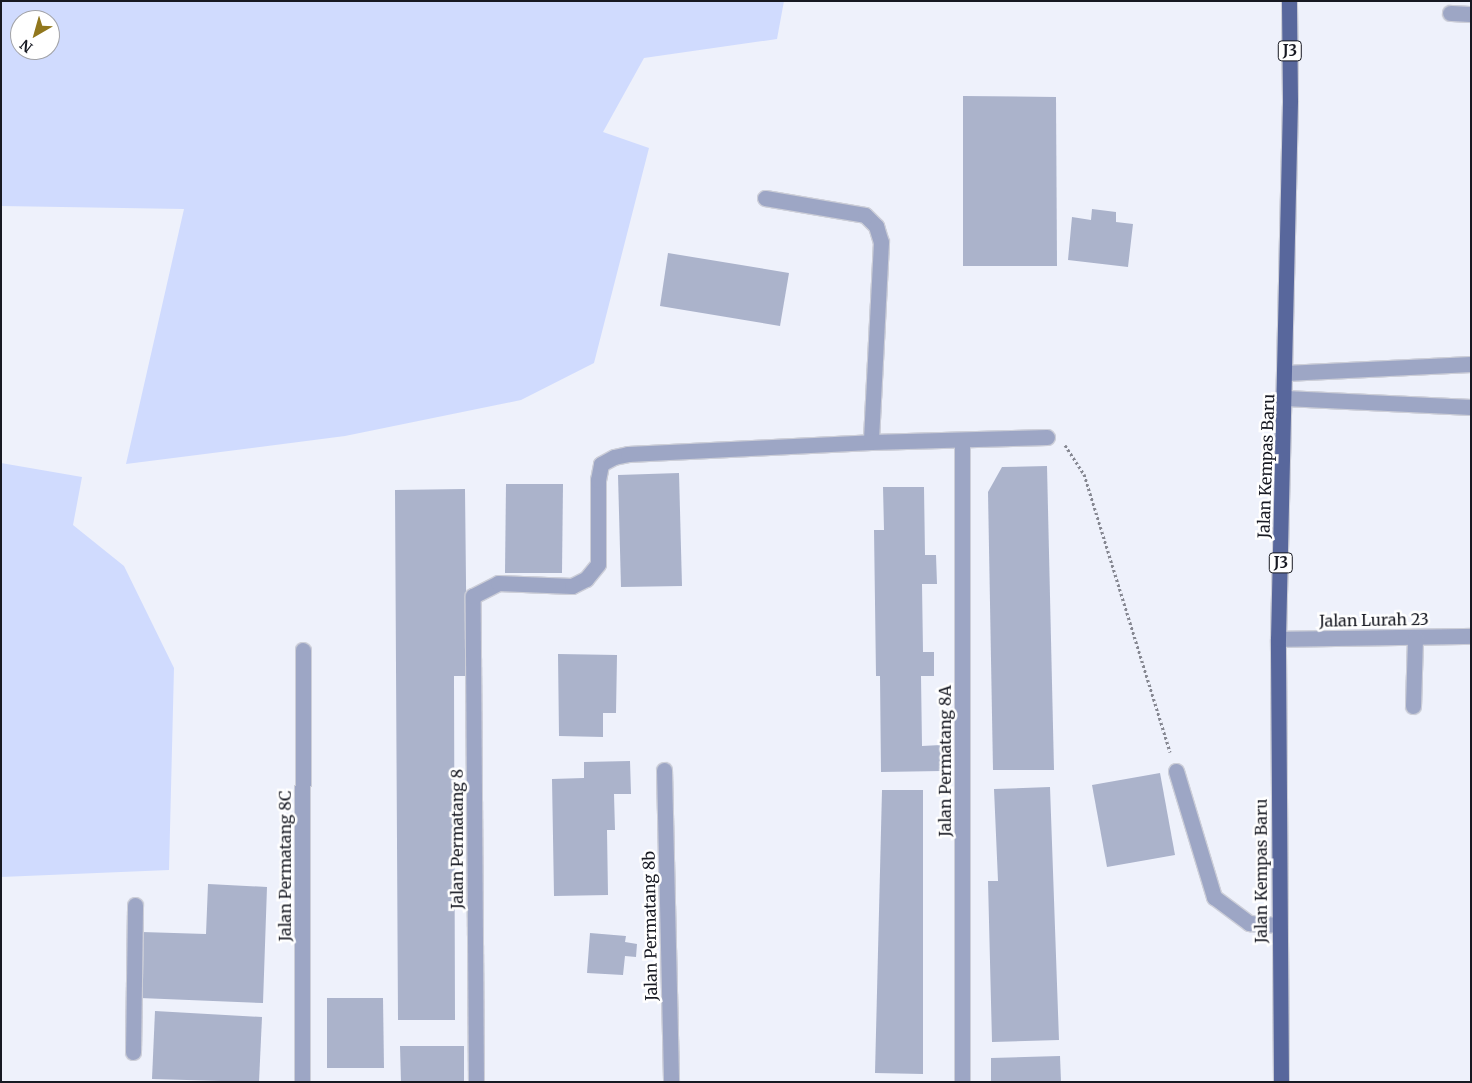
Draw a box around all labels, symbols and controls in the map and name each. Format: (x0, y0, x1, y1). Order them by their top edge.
north arrow (10, 10, 60, 60)
text: N (16, 36, 36, 57)
road number: J3 (1278, 38, 1302, 64)
street label: Jalan Kempas Baru (1254, 393, 1278, 539)
road number: J3 (1268, 550, 1294, 576)
street label: Jalan Lurah 23 (1319, 609, 1429, 631)
street label: Jalan Permatang 8A (935, 685, 955, 837)
street label: Jalan Permatang 8 (447, 769, 467, 909)
street label: Jalan Permatang 8C (275, 791, 295, 941)
street label: Jalan Kempas Baru (1251, 799, 1271, 943)
street label: Jalan Permatang 8b (639, 851, 661, 1001)

